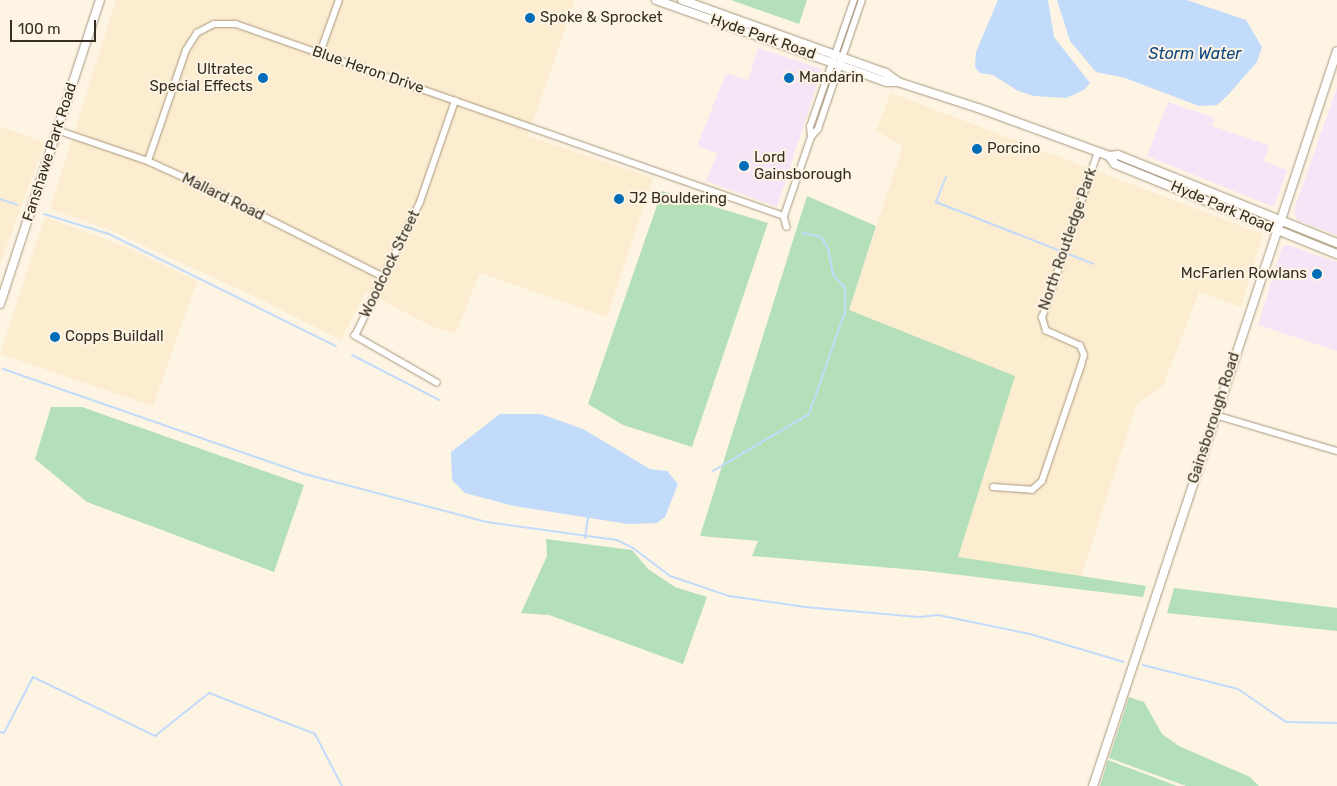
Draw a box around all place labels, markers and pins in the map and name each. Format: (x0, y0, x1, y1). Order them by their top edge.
place label: Spoke & Sprocket (540, 9, 663, 27)
marker: Spoke & Sprocket (524, 12, 536, 24)
place label: Ultratec Special Effects (149, 60, 253, 95)
place label: Mandarin (799, 69, 864, 87)
marker: Ultratec Special Effects (257, 72, 269, 84)
marker: Mandarin (783, 72, 795, 84)
place label: Porcino (987, 140, 1040, 158)
marker: Porcino (971, 143, 983, 155)
place label: Lord Gainsborough (754, 148, 852, 183)
marker: Lord Gainsborough (738, 160, 750, 172)
place label: J2 Bouldering (629, 190, 727, 208)
marker: J2 Bouldering (613, 193, 625, 205)
place label: McFarlen Rowlans (1181, 265, 1307, 283)
marker: McFarlen Rowlans (1311, 268, 1323, 280)
place label: Copps Buildall (65, 328, 164, 346)
marker: Copps Buildall (49, 331, 61, 343)

